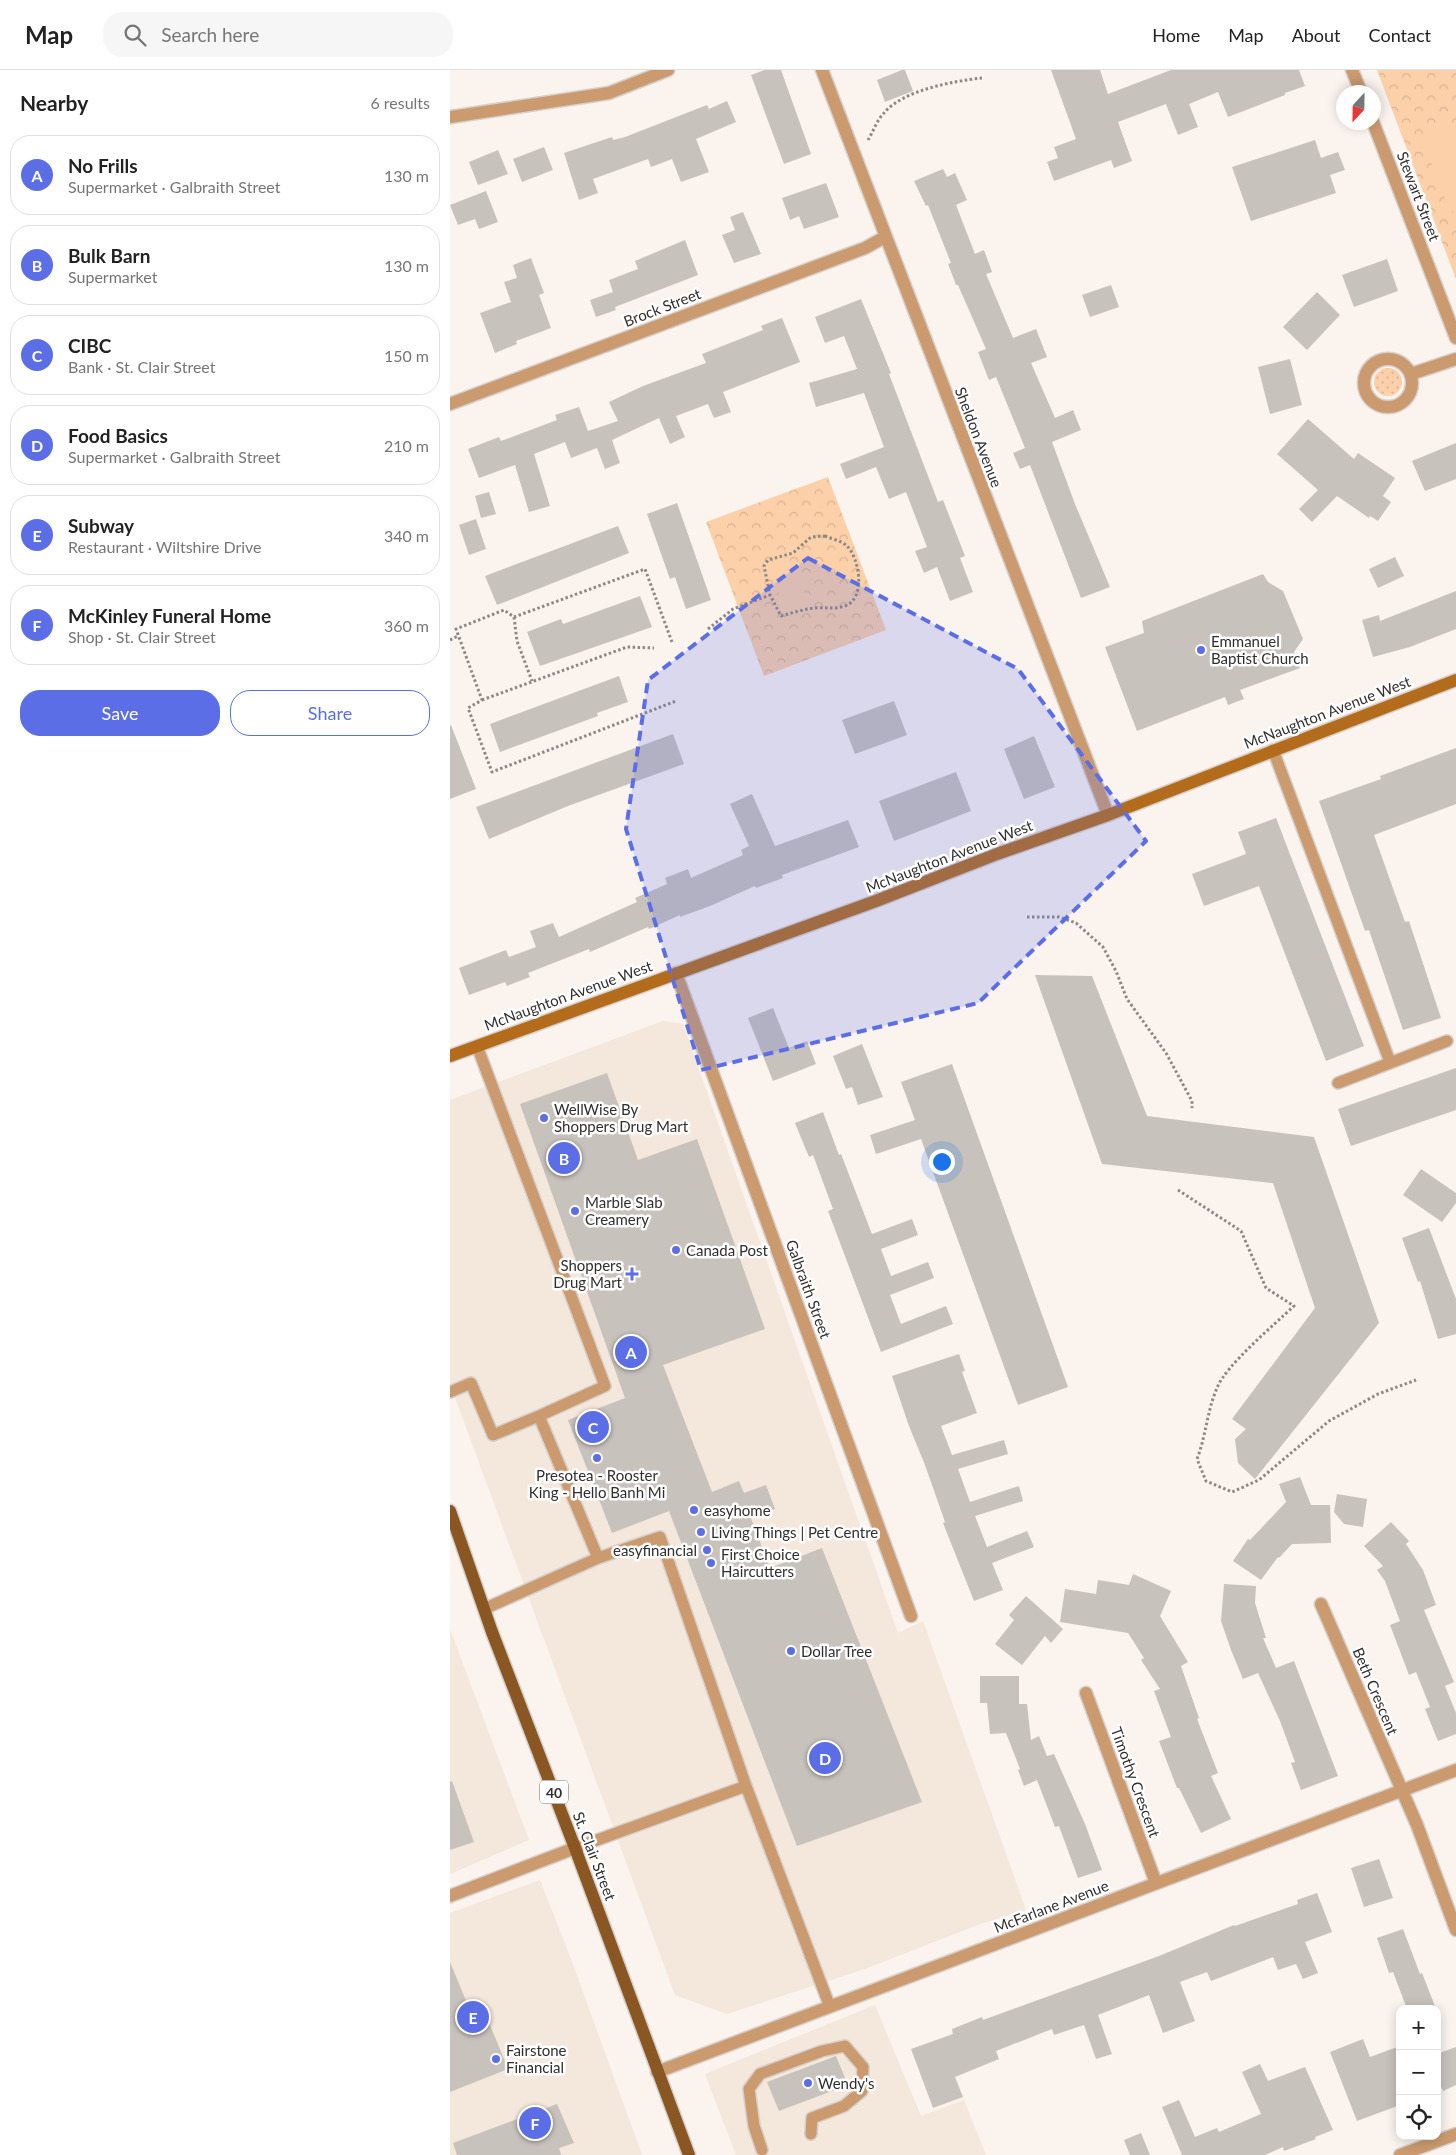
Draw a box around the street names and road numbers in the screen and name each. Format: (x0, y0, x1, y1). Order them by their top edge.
street label: Stewart Street (1394, 149, 1445, 244)
street label: Brock Street (621, 284, 704, 330)
street label: Sheldon Avenue (952, 384, 1006, 490)
street label: McNaughton Avenue West (1241, 672, 1414, 752)
street label: McNaughton Avenue West (863, 816, 1036, 896)
street label: McNaughton Avenue West (482, 956, 655, 1034)
street label: Galbraith Street (783, 1237, 835, 1341)
street label: Beth Crescent (1350, 1645, 1403, 1738)
street label: Timothy Crescent (1108, 1724, 1165, 1840)
road number: 40 (540, 1780, 568, 1804)
street label: St. Clair Street (570, 1809, 620, 1904)
street label: McFarlane Avenue (991, 1876, 1111, 1936)

